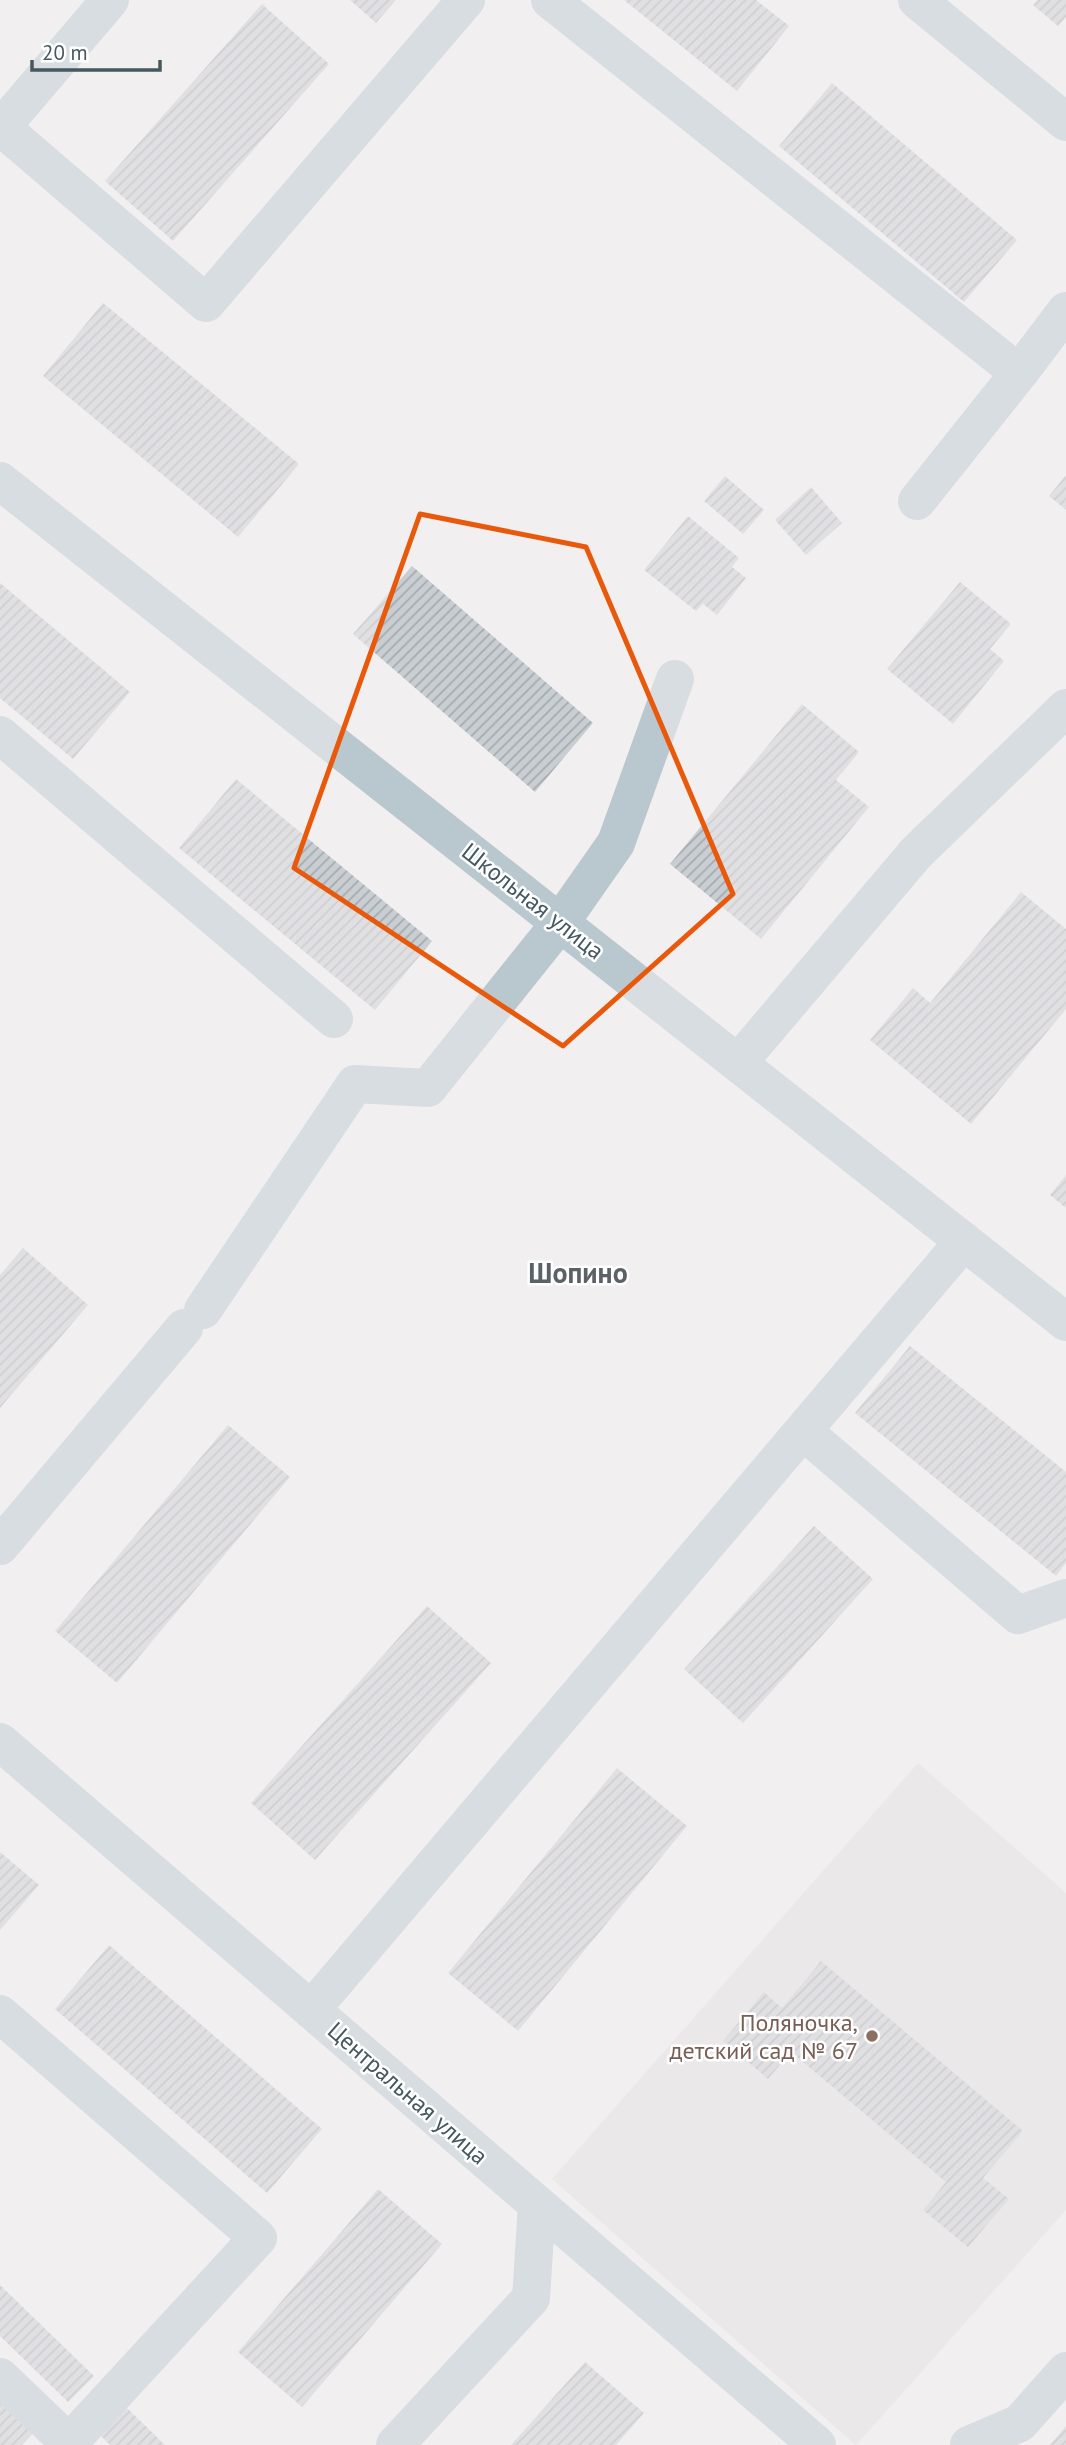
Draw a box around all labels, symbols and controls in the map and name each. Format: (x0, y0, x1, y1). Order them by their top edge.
scale bar (32, 28, 159, 72)
text: 20 m (42, 39, 88, 66)
street label: Школьная улица (456, 836, 610, 966)
district label: Шопино (528, 1254, 628, 1291)
place label: Поляночка, детский сад № 67 (670, 2007, 858, 2066)
street label: Центральная улица (321, 2015, 495, 2171)
marker: Поляночка, детский сад № 67 (864, 2028, 880, 2044)

